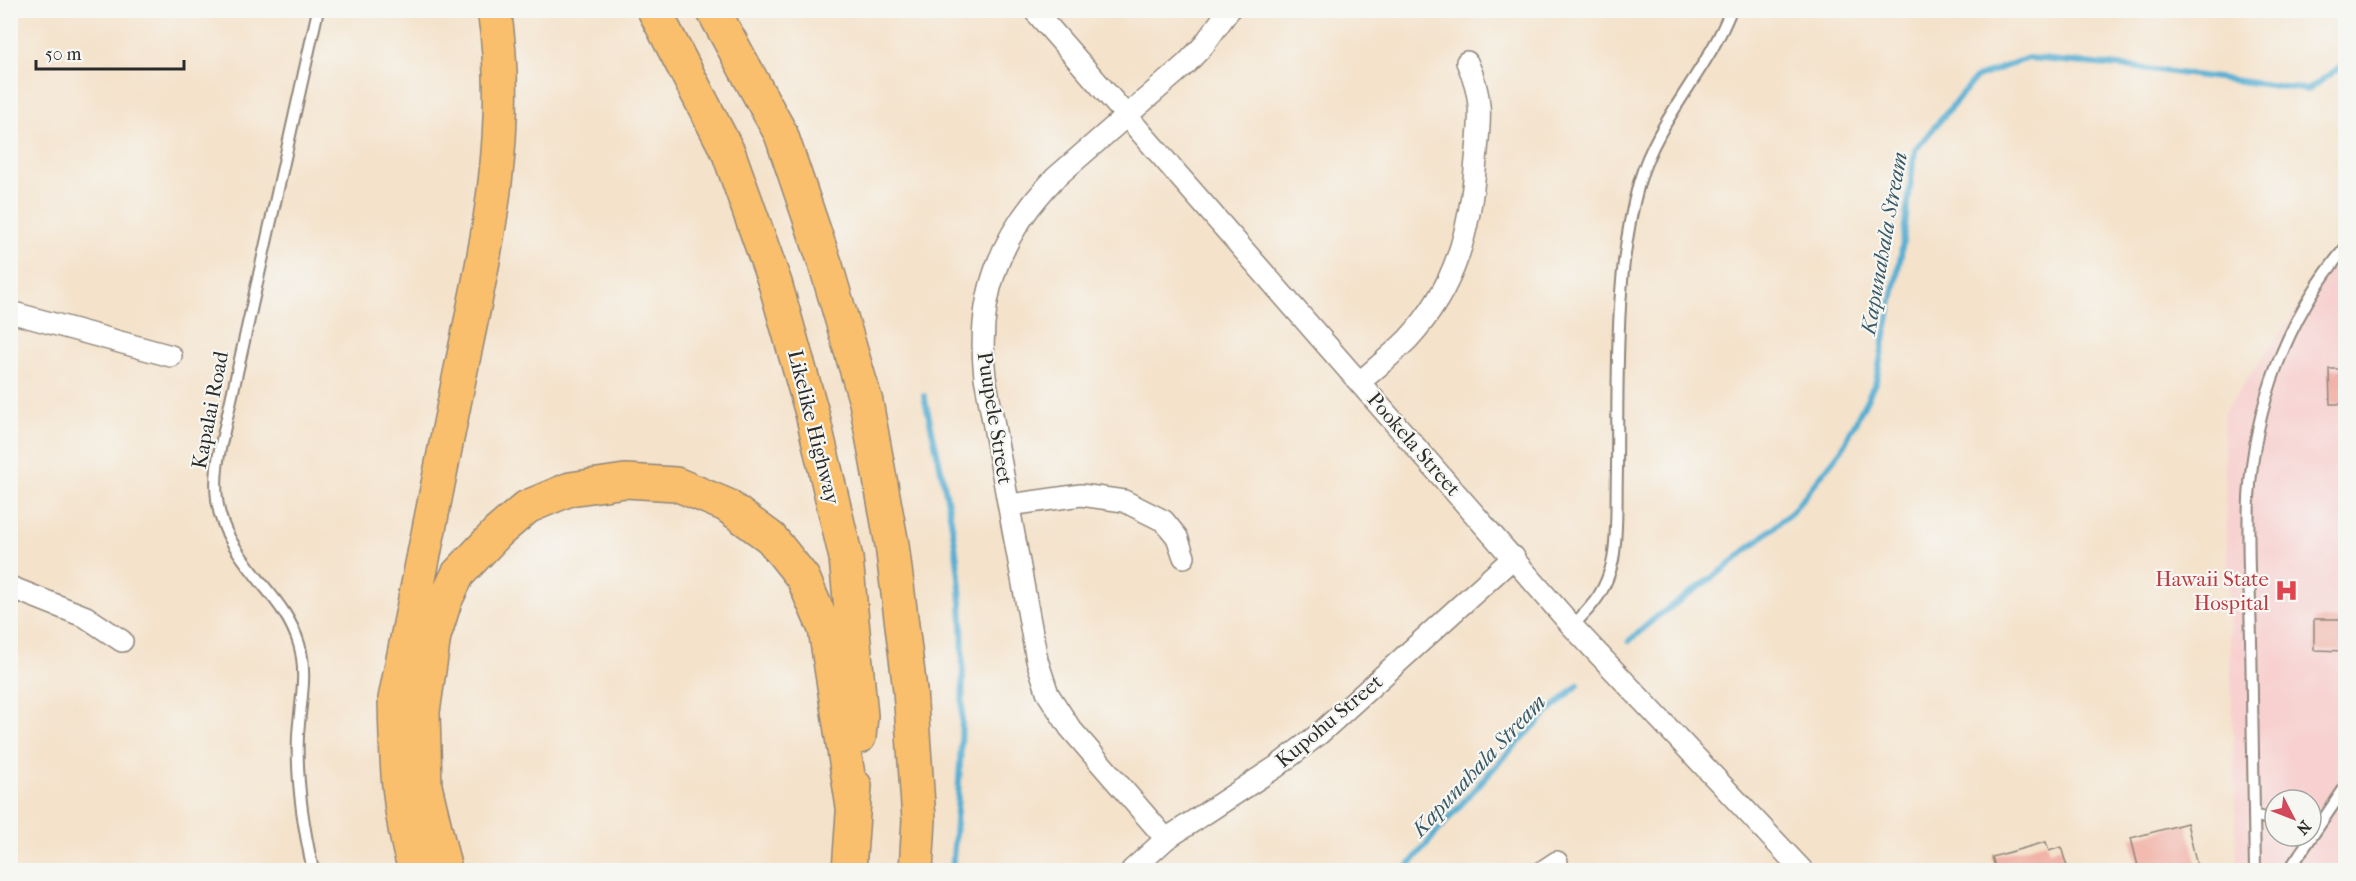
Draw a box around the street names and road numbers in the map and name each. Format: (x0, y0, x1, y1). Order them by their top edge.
street label: Likelike Highway (783, 347, 845, 507)
street label: Kapalai Road (187, 349, 233, 471)
street label: Puupele Street (973, 350, 1017, 487)
street label: Pookela Street (1362, 387, 1466, 501)
street label: Kupohu Street (1271, 669, 1388, 773)

